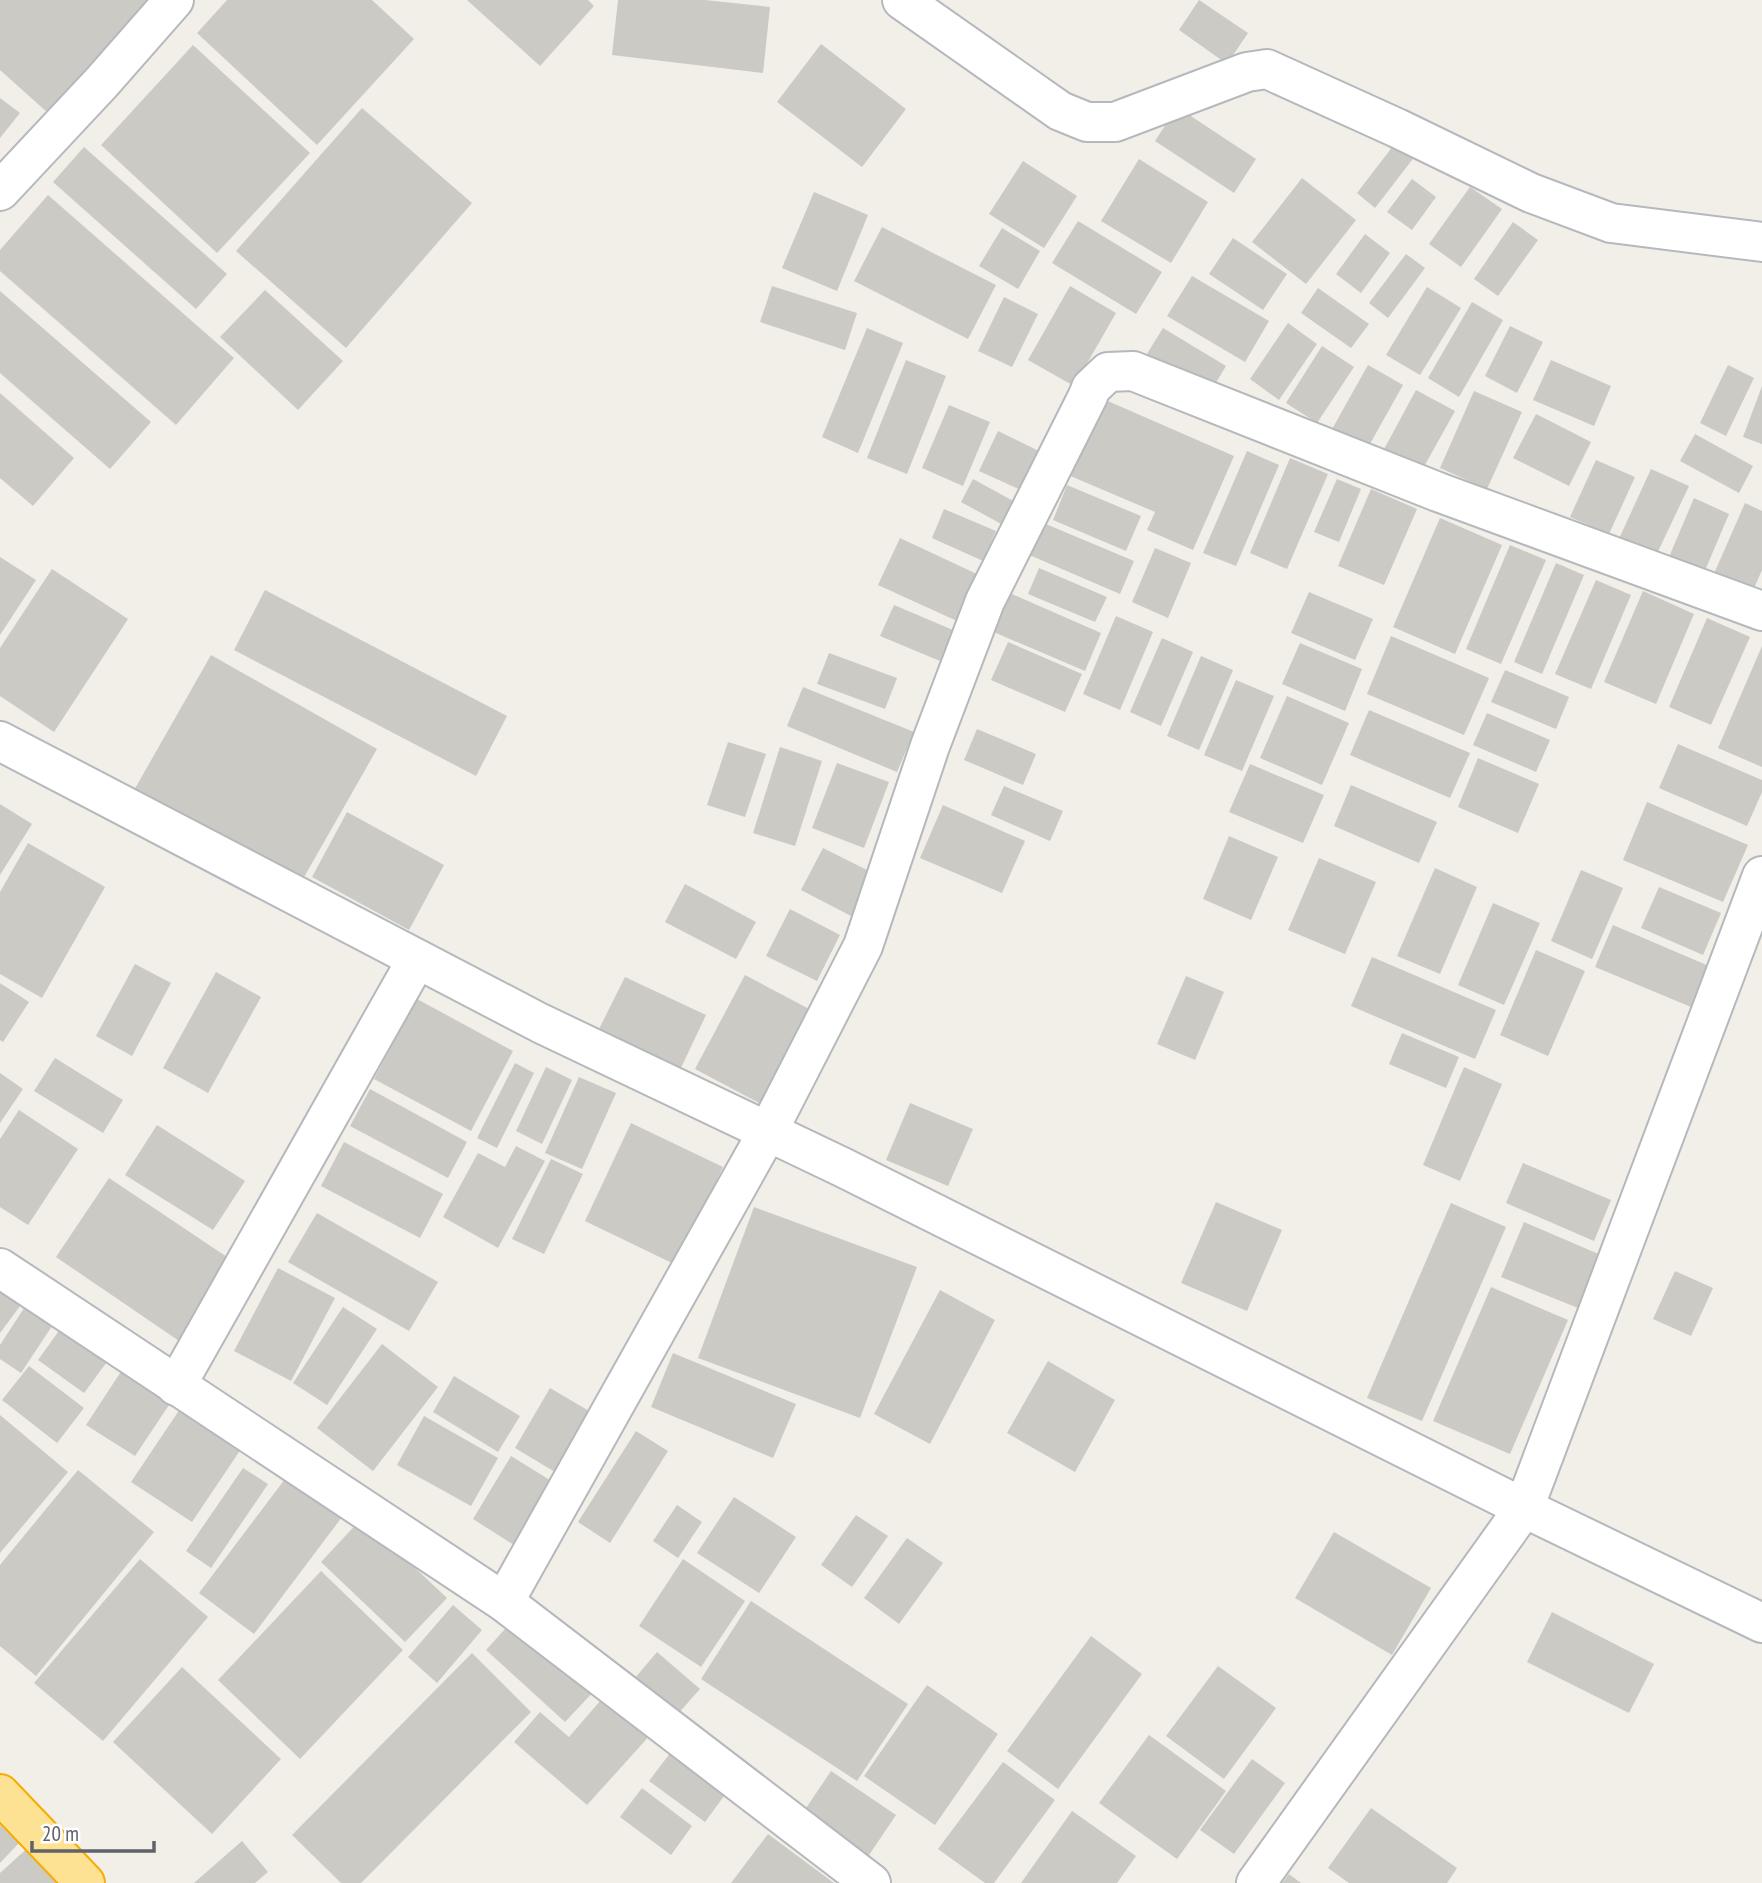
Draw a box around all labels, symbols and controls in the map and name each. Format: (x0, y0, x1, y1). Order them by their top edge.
scale bar (32, 1810, 154, 1854)
text: 20 m (42, 1820, 79, 1847)

